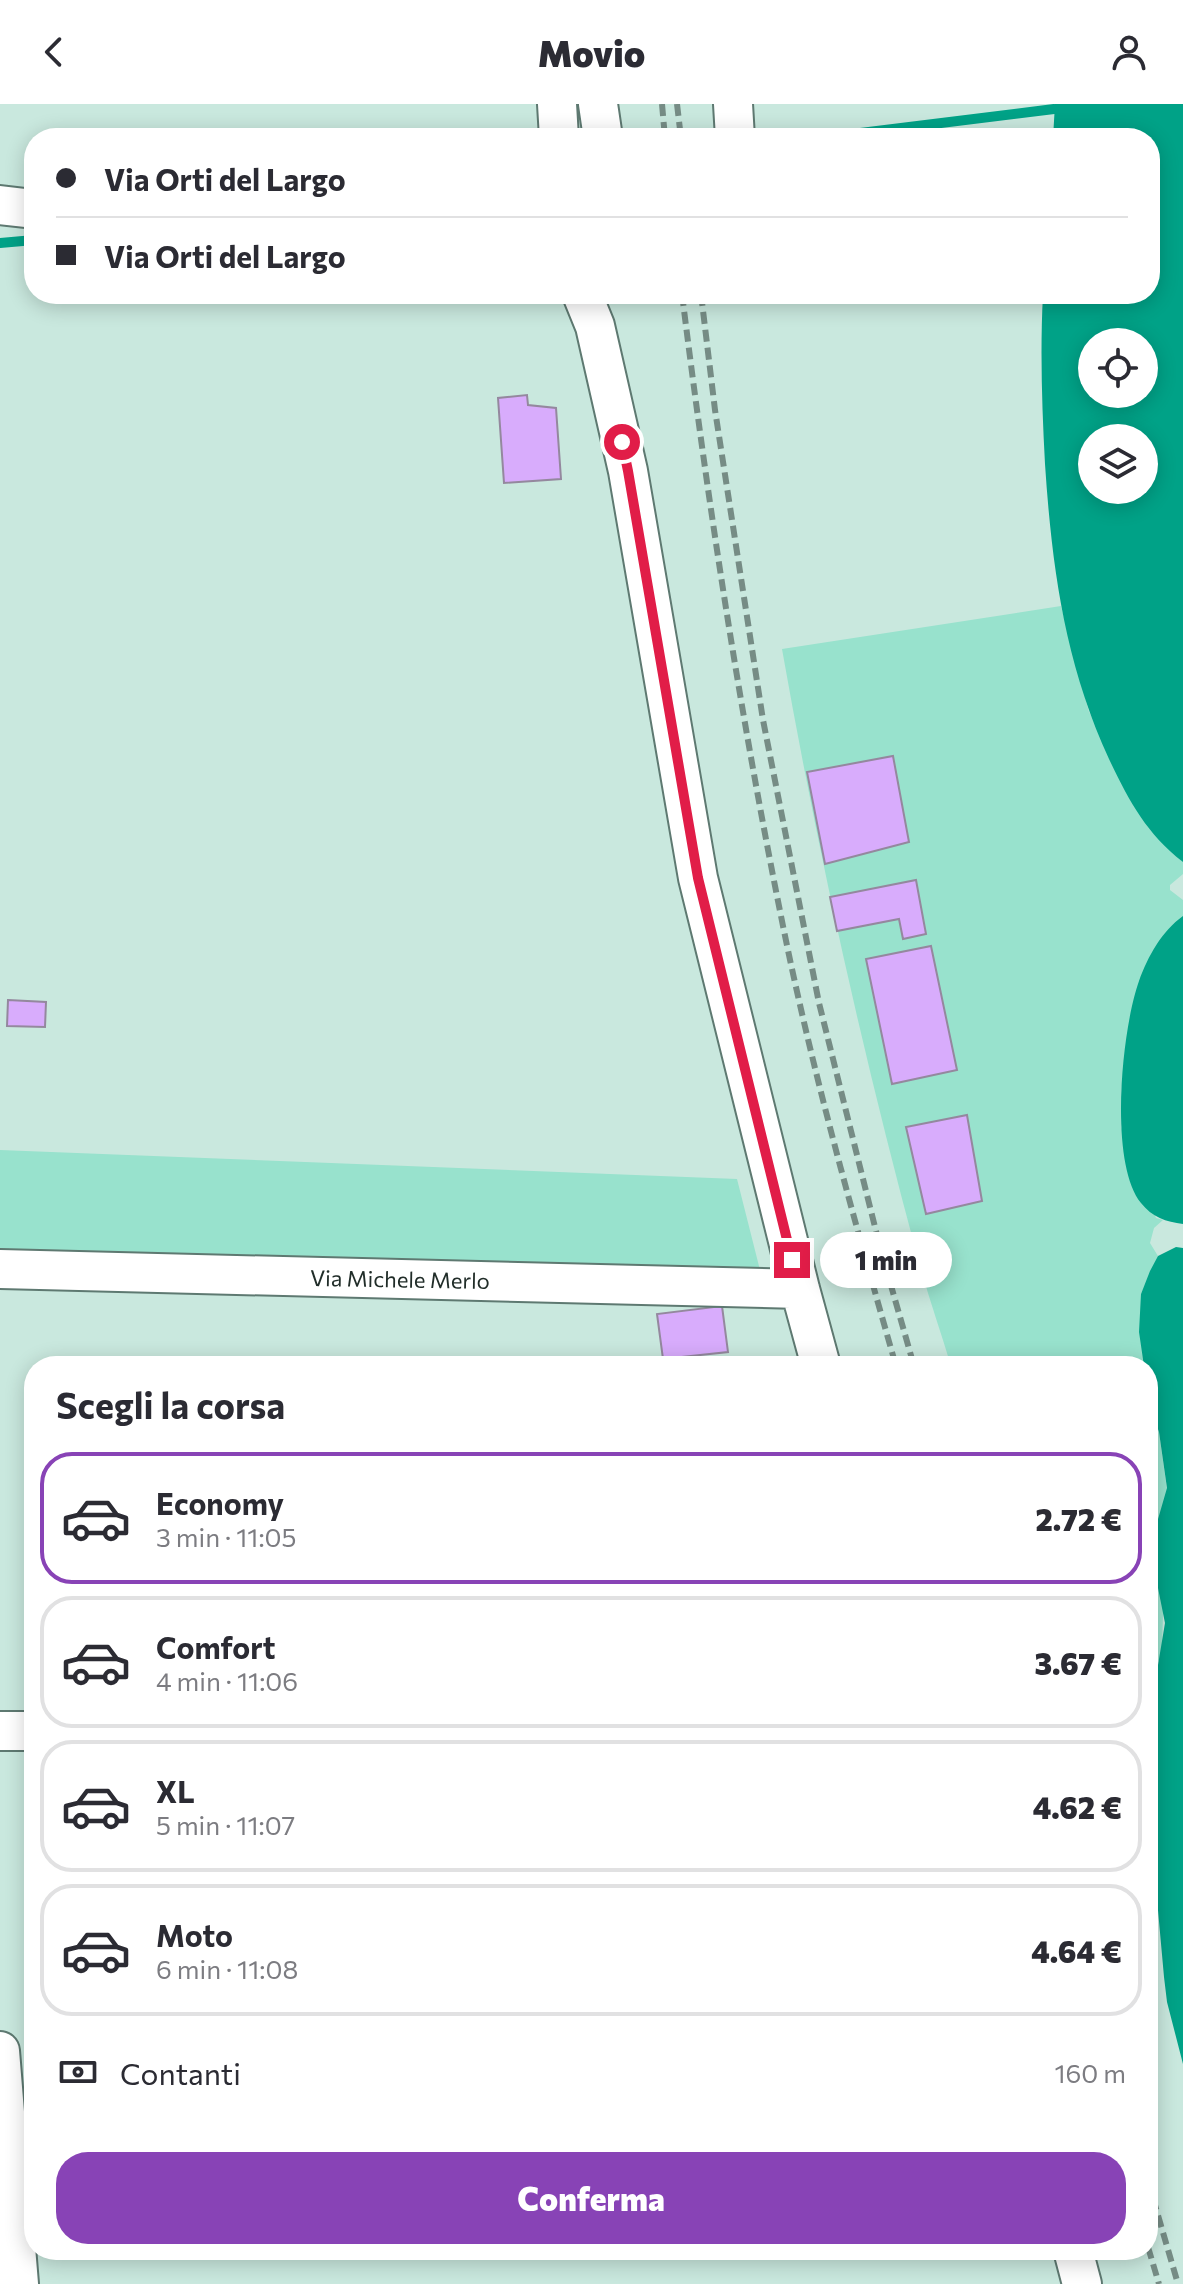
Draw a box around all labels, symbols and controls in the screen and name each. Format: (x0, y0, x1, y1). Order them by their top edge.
icon: back (32, 30, 76, 74)
text: Movio (538, 30, 645, 74)
icon: person (1107, 30, 1151, 74)
text: Via Orti del Largo (104, 160, 346, 197)
text: Via Orti del Largo (104, 237, 346, 274)
map controls (1078, 328, 1158, 504)
button: locate (1078, 328, 1158, 408)
route start (604, 424, 640, 460)
button: layers (1078, 424, 1158, 504)
callout: 1 min (820, 1232, 952, 1288)
route end (774, 1242, 810, 1278)
text: 1 min (855, 1244, 917, 1275)
street label: Via Michele Merlo (310, 1264, 490, 1294)
text: Scegli la corsa (56, 1382, 285, 1426)
icon: car (60, 1482, 132, 1554)
text: Economy (156, 1484, 284, 1521)
text: 2.72 € (1036, 1500, 1122, 1537)
text: 3 min · 11:05 (156, 1521, 296, 1552)
icon: car (60, 1626, 132, 1698)
text: Comfort (156, 1628, 275, 1665)
text: 3.67 € (1035, 1644, 1122, 1681)
text: 4 min · 11:06 (156, 1665, 298, 1696)
icon: car (60, 1770, 132, 1842)
text: XL (156, 1772, 195, 1809)
text: 4.62 € (1033, 1788, 1122, 1825)
text: 5 min · 11:07 (156, 1809, 295, 1840)
icon: car (60, 1914, 132, 1986)
text: Moto (156, 1916, 233, 1953)
text: 4.64 € (1031, 1932, 1122, 1969)
text: 6 min · 11:08 (156, 1953, 298, 1984)
icon: cash (56, 2050, 100, 2094)
text: Contanti (120, 2054, 241, 2091)
text: 160 m (1054, 2057, 1126, 2088)
button: Conferma (56, 2152, 1126, 2244)

